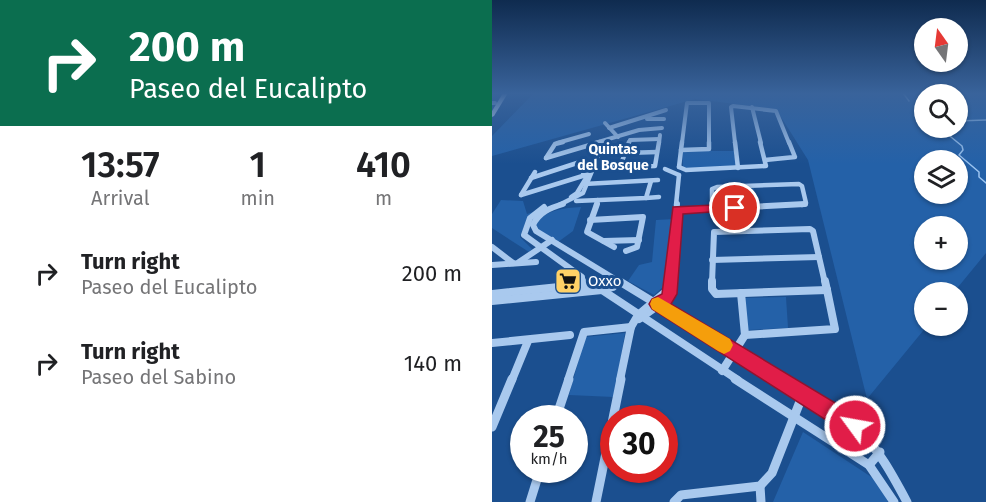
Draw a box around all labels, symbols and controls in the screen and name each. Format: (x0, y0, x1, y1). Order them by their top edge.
north arrow (914, 18, 968, 72)
map controls (914, 18, 968, 336)
text: 200 m (129, 22, 245, 72)
icon: right (30, 24, 108, 102)
text: Paseo del Eucalipto (129, 73, 367, 105)
button: search (914, 84, 968, 138)
district label: Quintas del Bosque (577, 141, 649, 174)
text: 13:57 (81, 143, 160, 187)
text: 1 (250, 143, 266, 187)
text: 410 (356, 143, 411, 187)
button: layers (914, 150, 968, 204)
pin (709, 182, 760, 233)
text: Arrival (91, 186, 150, 210)
text: min (241, 186, 275, 210)
text: m (375, 186, 392, 210)
icon: arrive (718, 191, 751, 224)
button: + (914, 216, 968, 270)
text: Turn right (81, 248, 180, 275)
icon: right (30, 257, 63, 290)
text: 200 m (402, 260, 462, 287)
supermarket icon: Oxxo (553, 266, 583, 296)
place label: Oxxo (588, 272, 621, 290)
text: Paseo del Eucalipto (81, 275, 258, 299)
button: − (914, 282, 968, 336)
text: Turn right (81, 338, 180, 365)
icon: right (30, 347, 63, 380)
text: 140 m (404, 350, 462, 377)
text: Paseo del Sabino (81, 365, 236, 389)
position arrow (823, 394, 887, 458)
speed limit sign: 30 (600, 405, 678, 483)
text: 25 (533, 419, 565, 455)
text: km/h (530, 450, 568, 468)

